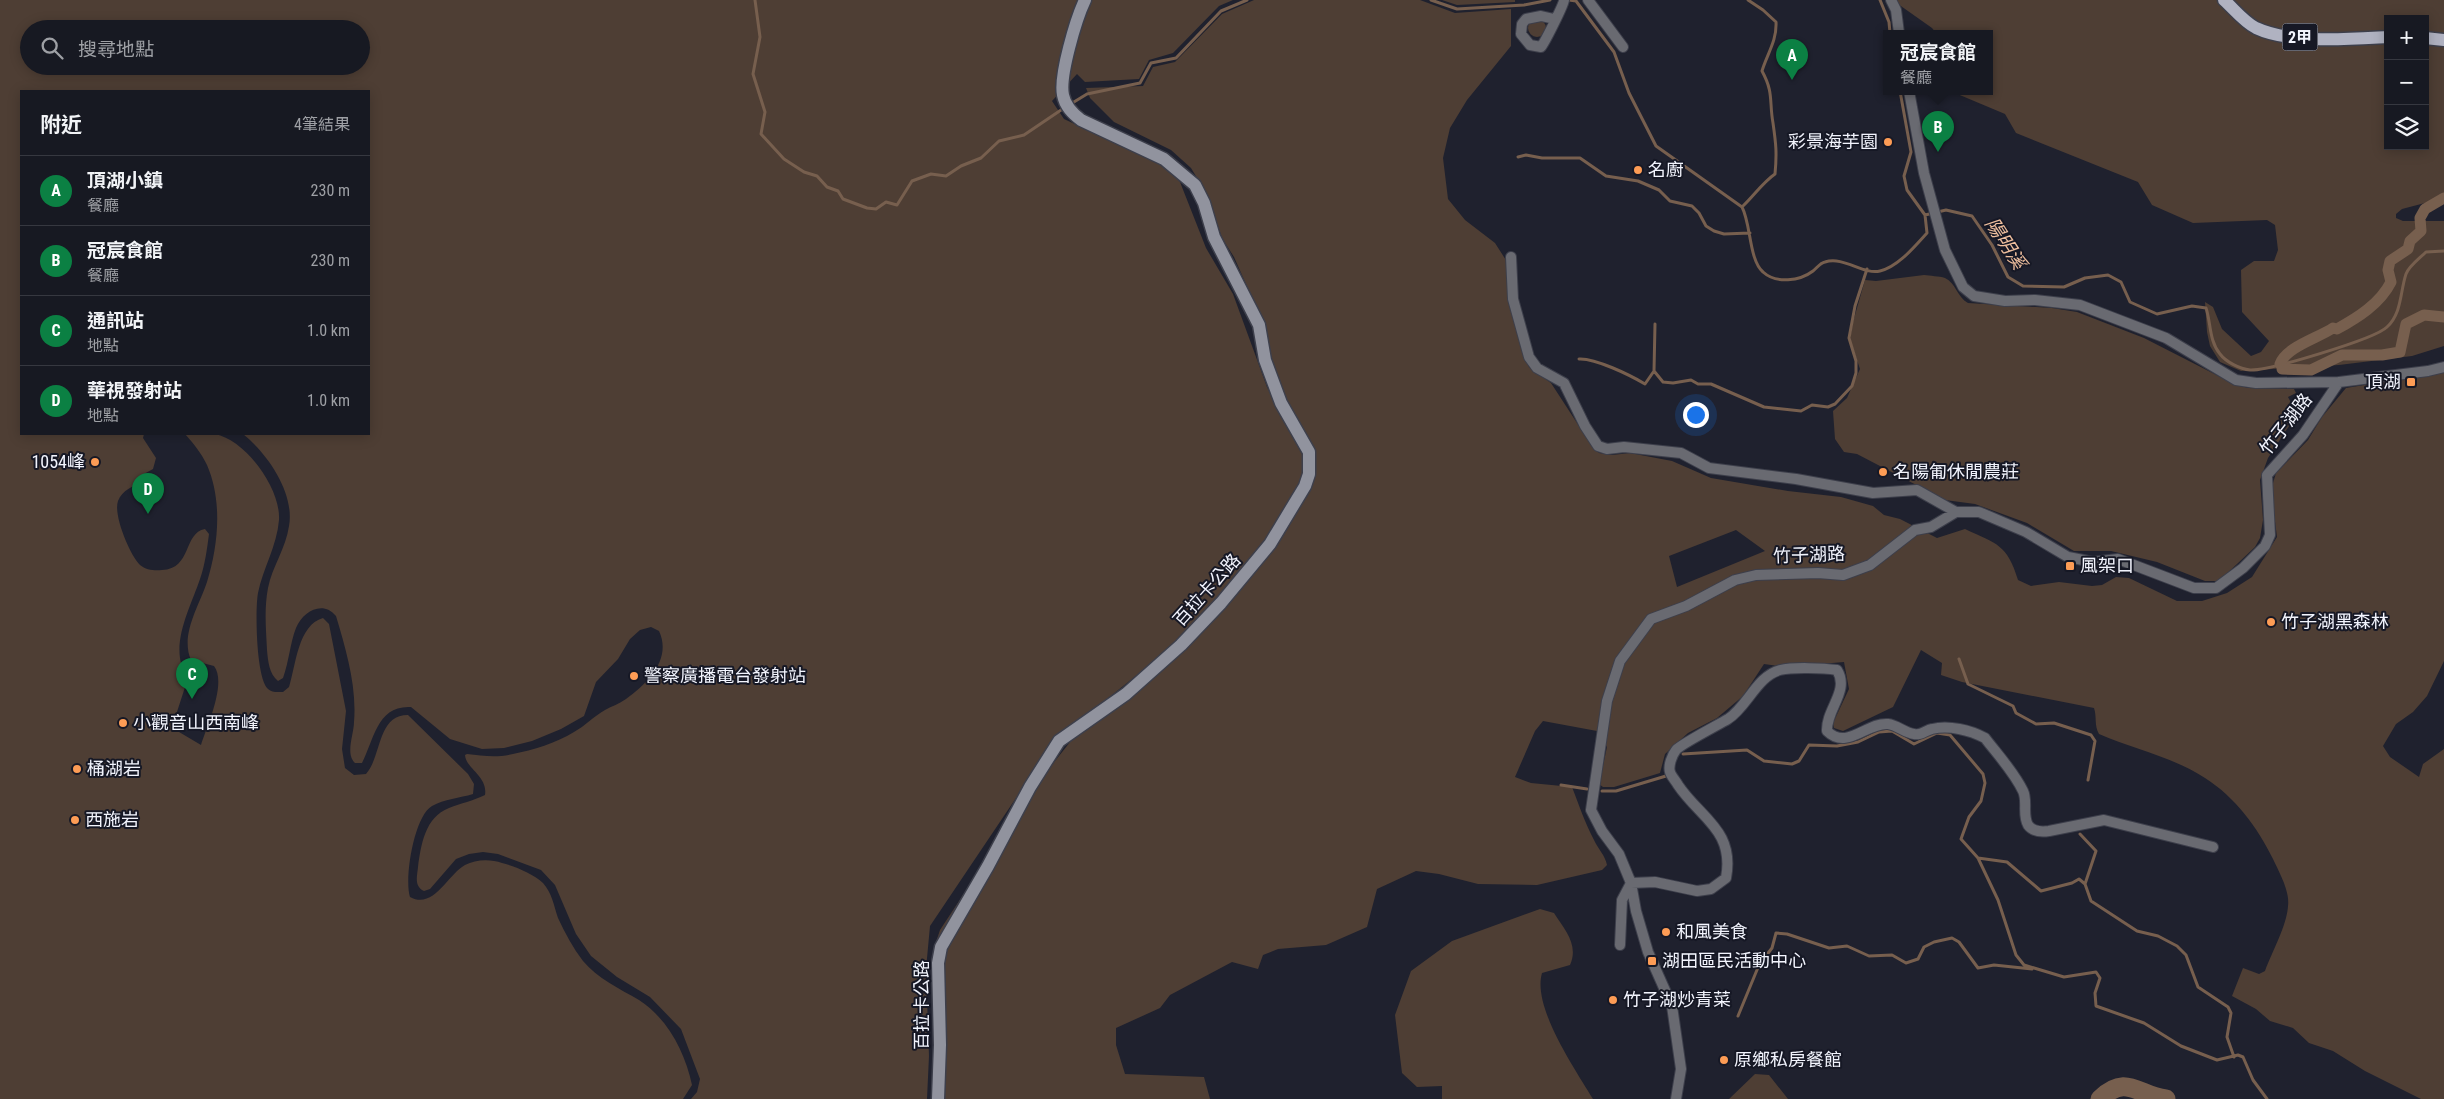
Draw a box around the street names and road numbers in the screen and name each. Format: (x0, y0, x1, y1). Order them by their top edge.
road number: 2甲 (2282, 24, 2318, 51)
street label: 竹子湖路 (2255, 389, 2316, 459)
street label: 竹子湖路 (1773, 543, 1845, 566)
street label: 百拉卡公路 (1169, 549, 1245, 630)
street label: 百拉卡公路 (911, 960, 932, 1050)

